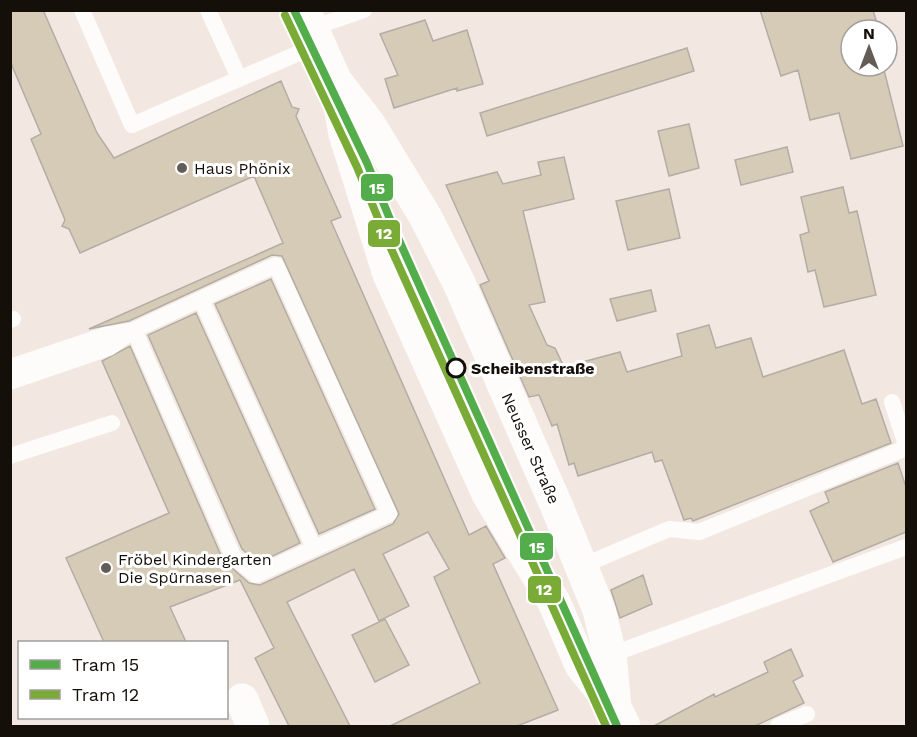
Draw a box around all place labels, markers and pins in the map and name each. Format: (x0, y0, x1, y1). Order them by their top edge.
place label: Haus Phönix (194, 159, 290, 178)
marker: Haus Phönix (175, 161, 189, 175)
marker: Scheibenstraße (446, 358, 466, 378)
place label: Scheibenstraße (471, 359, 595, 378)
place label: Fröbel Kindergarten Die Spürnasen (118, 550, 272, 587)
marker: Fröbel Kindergarten Die Spürnasen (99, 561, 113, 575)

